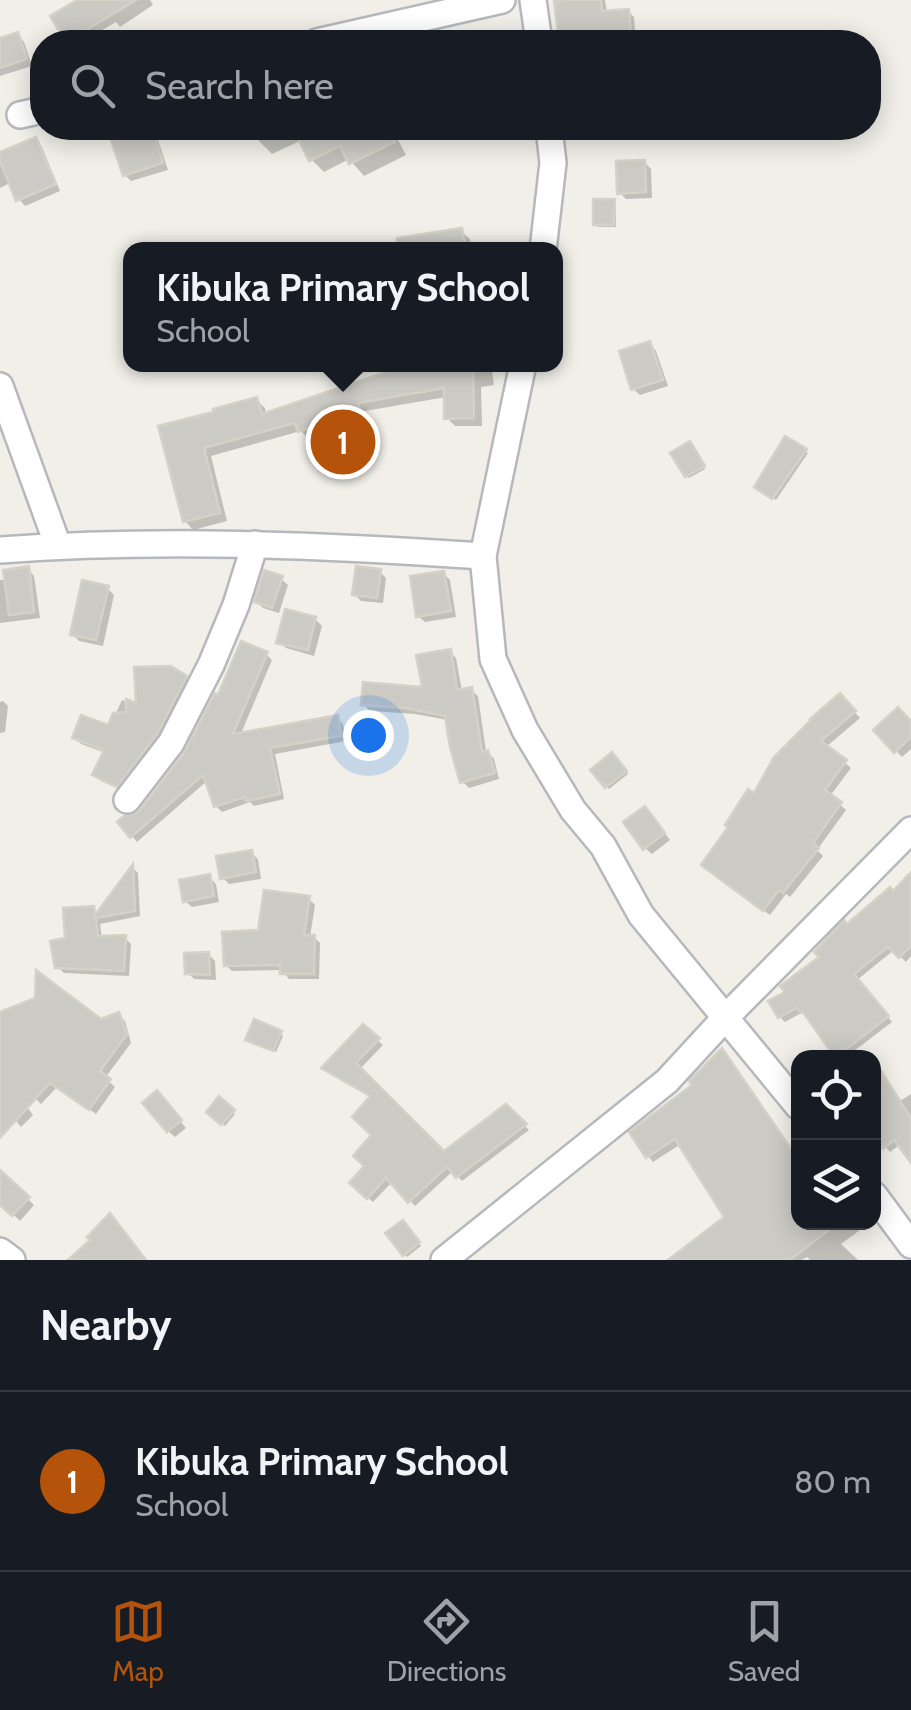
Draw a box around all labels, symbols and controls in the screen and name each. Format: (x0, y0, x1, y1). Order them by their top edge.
search box (30, 30, 881, 140)
icon: search (65, 58, 120, 113)
text: Search here (145, 62, 334, 109)
popup (123, 242, 563, 372)
text: Kibuka Primary School (156, 264, 530, 311)
text: School (156, 311, 250, 350)
pin: 1 (310, 404, 376, 480)
your location (343, 710, 394, 761)
map controls (791, 1050, 881, 1230)
button: locate (791, 1050, 881, 1140)
button: layers (791, 1140, 881, 1230)
text: Nearby (40, 1299, 172, 1351)
text: Kibuka Primary School (135, 1438, 508, 1485)
text: 1 (67, 1462, 78, 1501)
text: 80 m (794, 1462, 871, 1501)
text: School (135, 1485, 228, 1524)
tab: Map (111, 1594, 166, 1688)
tab: Directions (387, 1594, 506, 1688)
tab: Saved (728, 1594, 800, 1688)

